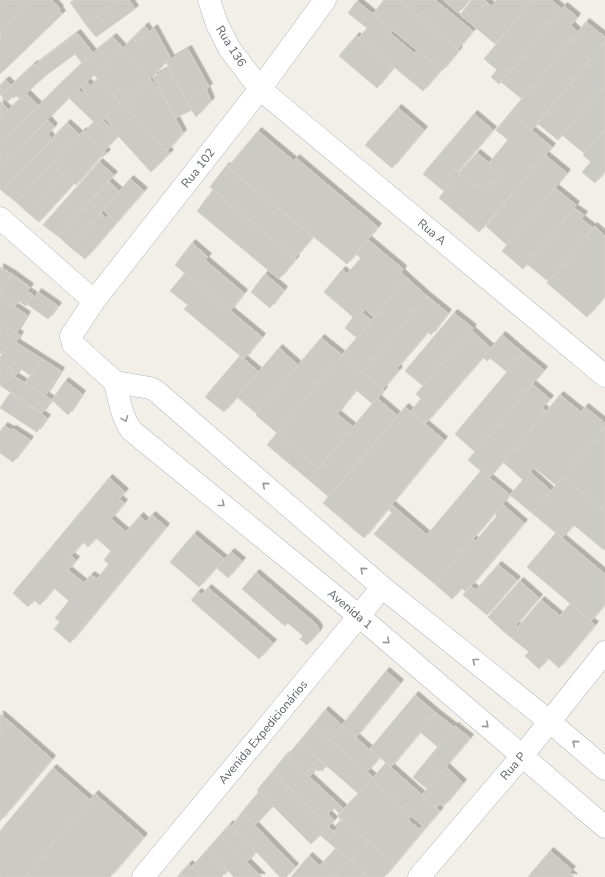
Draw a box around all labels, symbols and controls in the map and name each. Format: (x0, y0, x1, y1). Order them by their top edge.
street label: Rua 136 (212, 22, 250, 70)
street label: Rua 102 (178, 145, 218, 191)
street label: Rua A (414, 215, 450, 249)
one-way arrow (121, 416, 129, 423)
one-way arrow (262, 482, 270, 490)
one-way arrow (218, 499, 225, 506)
one-way arrow (360, 567, 368, 575)
street label: Avenida 1 (324, 585, 376, 633)
one-way arrow (383, 636, 390, 643)
one-way arrow (472, 659, 479, 666)
street label: Avenida Expedicionários (215, 676, 311, 787)
one-way arrow (481, 720, 489, 728)
one-way arrow (573, 741, 580, 748)
street label: Rua P (497, 748, 530, 783)

